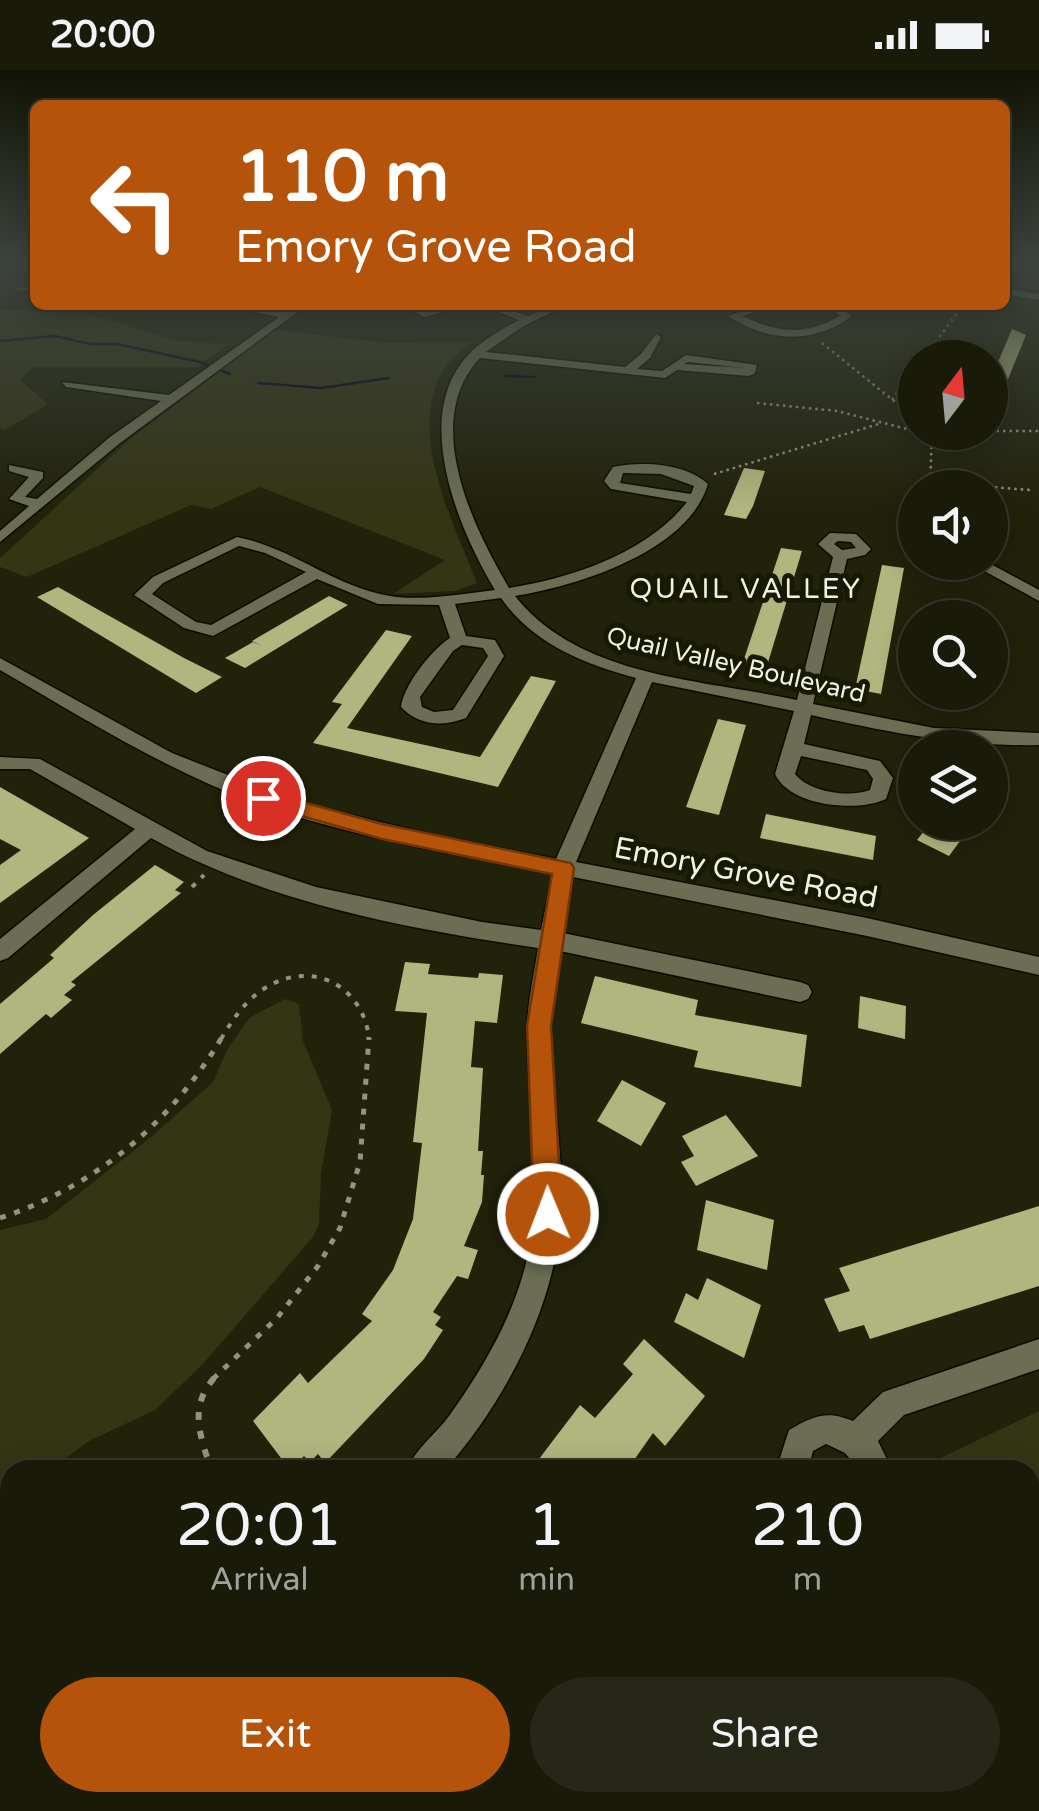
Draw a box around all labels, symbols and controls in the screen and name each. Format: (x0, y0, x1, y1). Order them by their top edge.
text: 20:00 (50, 12, 155, 58)
text: 110 m (235, 136, 449, 220)
icon: left (70, 140, 200, 270)
text: Emory Grove Road (235, 221, 637, 275)
north arrow (898, 340, 1008, 450)
map controls (898, 340, 1008, 840)
button: sound (898, 470, 1008, 580)
district label: QUAIL VALLEY (630, 572, 862, 606)
button: search (898, 600, 1008, 710)
street label: Quail Valley Boulevard (604, 621, 868, 709)
button: layers (898, 730, 1008, 840)
pin (221, 756, 306, 841)
icon: arrive (236, 771, 291, 826)
street label: Emory Grove Road (611, 829, 881, 917)
position arrow (496, 1162, 600, 1266)
text: 20:01 (176, 1490, 342, 1562)
text: 1 (528, 1490, 565, 1562)
text: 210 (751, 1490, 864, 1562)
text: Arrival (210, 1561, 309, 1599)
text: min (518, 1561, 575, 1599)
text: m (793, 1561, 822, 1599)
button: Exit (40, 1677, 510, 1792)
button: Share (530, 1677, 1000, 1792)

